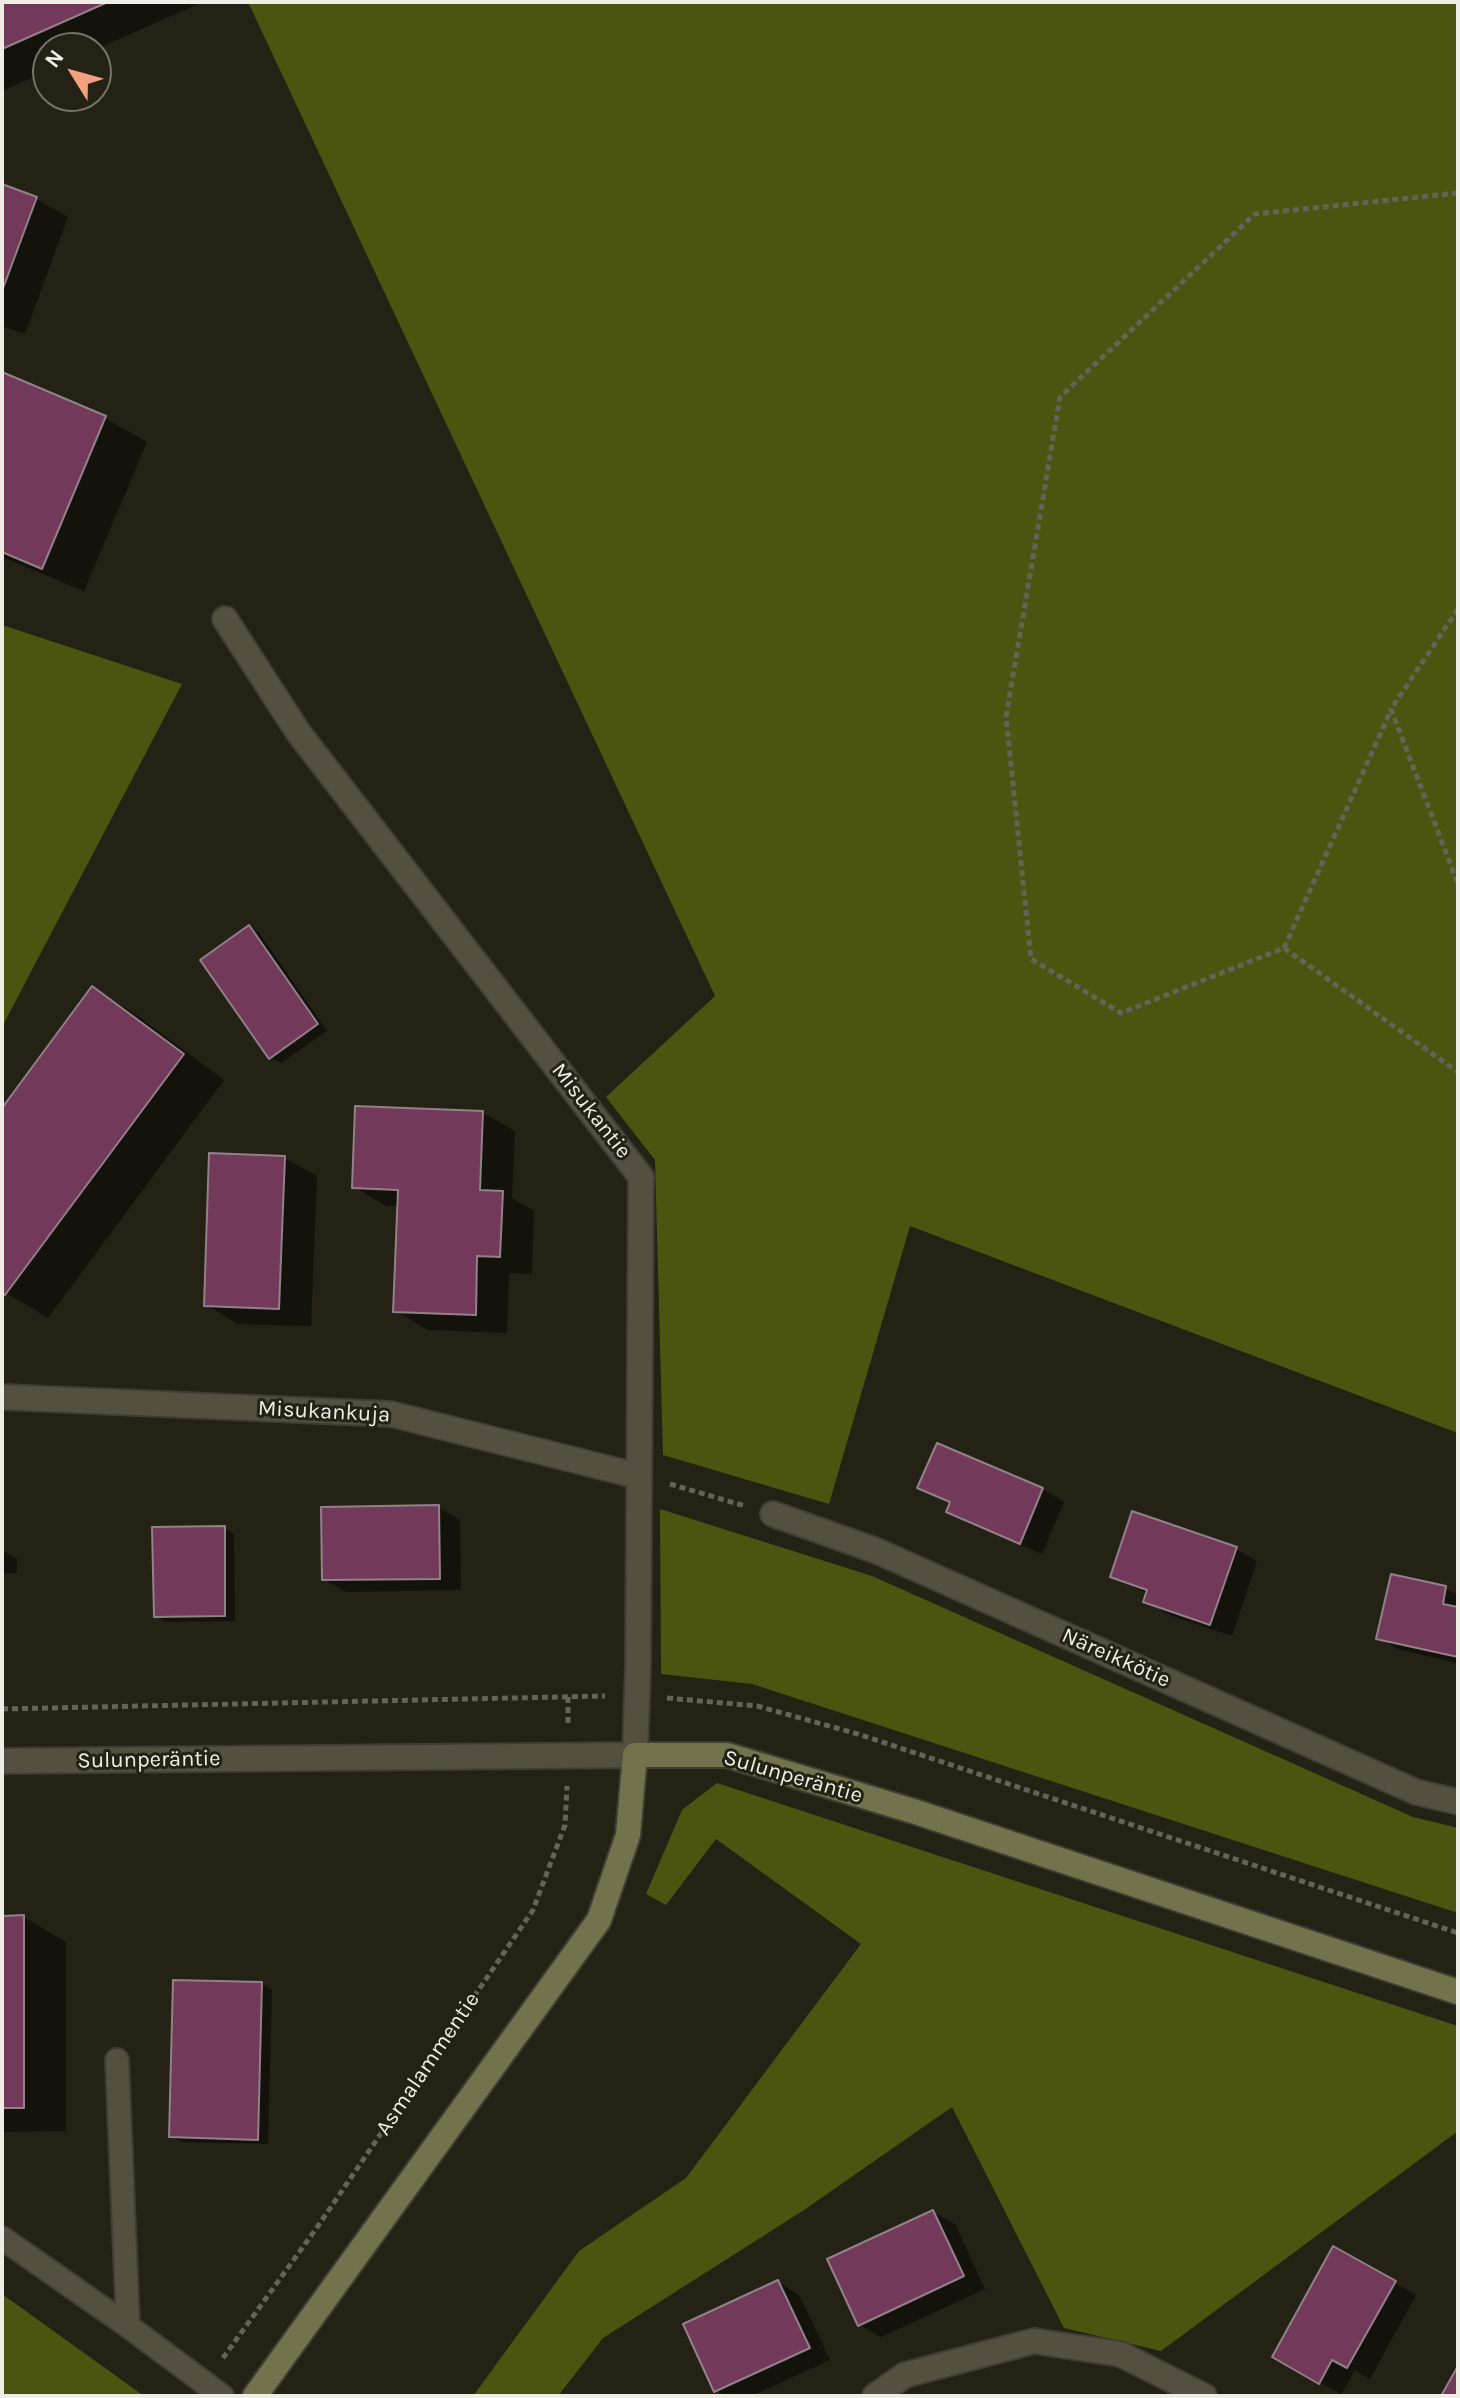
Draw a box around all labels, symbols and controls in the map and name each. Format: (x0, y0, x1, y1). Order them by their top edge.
north arrow (32, 32, 112, 112)
text: N (39, 45, 70, 73)
street label: Misukantie (546, 1058, 636, 1164)
street label: Misukankuja (257, 1395, 391, 1429)
street label: Näreikkötie (1058, 1622, 1174, 1694)
street label: Sulunperäntie (721, 1745, 865, 1809)
street label: Sulunperäntie (77, 1746, 221, 1774)
street label: Asmalammentie (370, 1987, 486, 2141)

